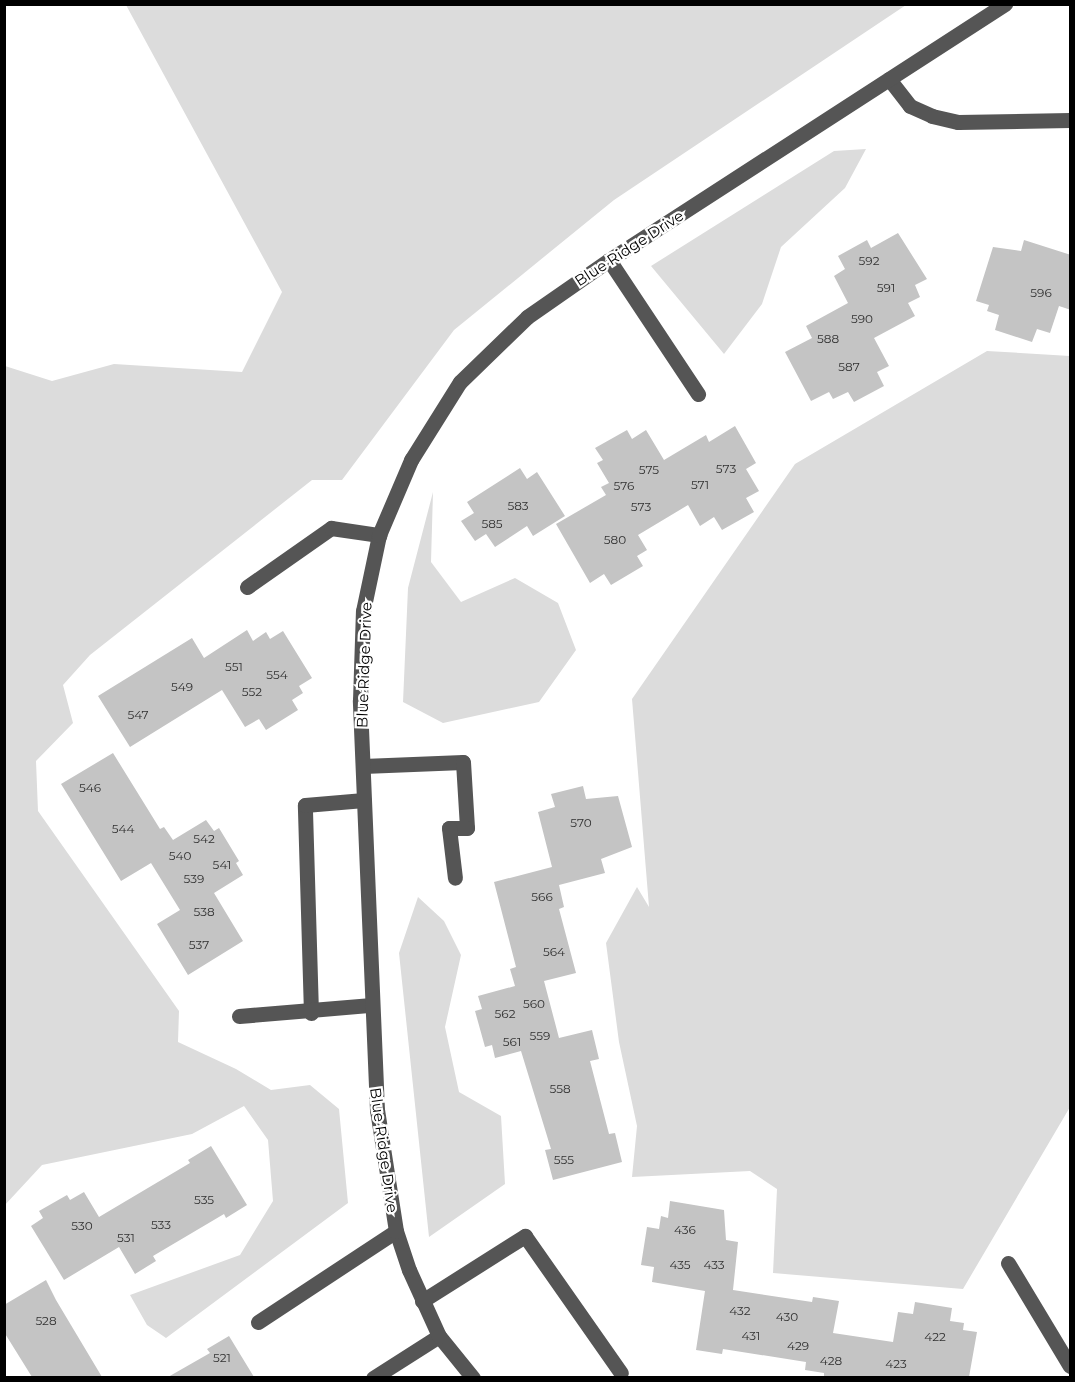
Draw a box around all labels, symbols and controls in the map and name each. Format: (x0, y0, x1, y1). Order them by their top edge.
street label: Blue Ridge Drive (571, 206, 687, 290)
house number: 592 (859, 254, 879, 268)
house number: 591 (877, 281, 895, 295)
house number: 596 (1030, 286, 1052, 300)
house number: 590 (851, 312, 873, 326)
house number: 588 (817, 332, 839, 346)
house number: 587 (838, 360, 860, 374)
house number: 573 (716, 462, 736, 476)
house number: 575 (639, 463, 659, 477)
house number: 571 (691, 478, 709, 492)
house number: 576 (614, 479, 634, 493)
house number: 583 (507, 499, 529, 513)
house number: 573 (631, 500, 651, 514)
house number: 585 (481, 517, 503, 531)
house number: 580 (604, 533, 626, 547)
street label: Blue Ridge Drive (353, 602, 375, 728)
house number: 551 (225, 660, 243, 674)
house number: 554 (266, 668, 288, 682)
house number: 549 (171, 680, 193, 694)
house number: 552 (242, 685, 262, 699)
house number: 547 (127, 708, 149, 722)
house number: 546 (79, 781, 101, 795)
house number: 570 (570, 816, 592, 830)
house number: 544 (112, 822, 134, 836)
house number: 542 (193, 832, 215, 846)
house number: 540 (169, 849, 191, 863)
house number: 541 (213, 858, 231, 872)
house number: 539 (184, 872, 204, 886)
house number: 566 (531, 890, 553, 904)
house number: 538 (193, 905, 215, 919)
house number: 537 (189, 938, 209, 952)
house number: 564 (543, 945, 565, 959)
house number: 560 (523, 997, 545, 1011)
house number: 562 (495, 1007, 515, 1021)
house number: 559 (530, 1029, 550, 1043)
house number: 561 (503, 1035, 521, 1049)
house number: 558 (549, 1082, 571, 1096)
street label: Blue Ridge Drive (366, 1086, 402, 1214)
house number: 555 (554, 1153, 574, 1167)
house number: 535 (194, 1193, 214, 1207)
house number: 533 (151, 1218, 171, 1232)
house number: 530 (71, 1219, 93, 1233)
house number: 436 (674, 1223, 696, 1237)
house number: 531 (117, 1231, 135, 1245)
house number: 435 (669, 1258, 691, 1272)
house number: 433 (703, 1258, 725, 1272)
house number: 432 (729, 1304, 751, 1318)
house number: 430 (776, 1310, 798, 1324)
house number: 528 (35, 1314, 57, 1328)
house number: 431 (742, 1329, 760, 1343)
house number: 422 (924, 1330, 946, 1344)
house number: 429 (787, 1339, 809, 1353)
house number: 521 (213, 1351, 231, 1365)
house number: 428 (820, 1354, 842, 1368)
house number: 423 (885, 1357, 907, 1371)

